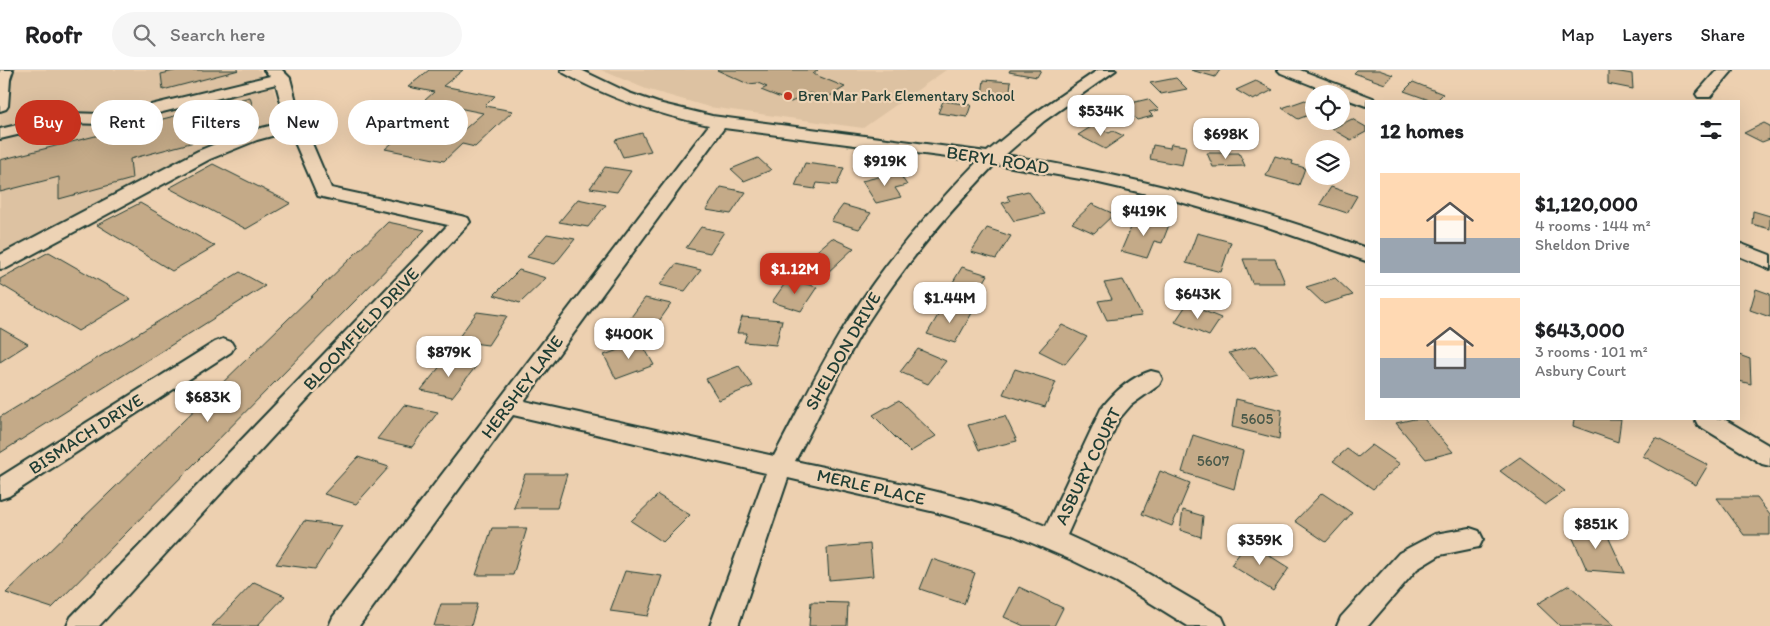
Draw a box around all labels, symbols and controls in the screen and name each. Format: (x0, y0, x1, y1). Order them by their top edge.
search box (112, 12, 462, 57)
text: Roofr (25, 20, 82, 49)
icon: search (130, 21, 158, 49)
text: Search here (170, 23, 265, 46)
text: Map (1561, 24, 1594, 46)
text: Layers (1622, 24, 1672, 46)
text: Share (1700, 24, 1745, 46)
map controls (1305, 85, 1350, 185)
button: locate (1305, 85, 1350, 130)
place label: Bren Mar Park Elementary School (798, 87, 1016, 105)
marker: Bren Mar Park Elementary School (782, 90, 794, 102)
pin: $534K (1066, 94, 1136, 137)
chip: Buy (15, 100, 81, 145)
chip: Rent (91, 100, 163, 145)
chip: Filters (173, 100, 259, 145)
chip: New (269, 100, 338, 145)
chip: Apartment (348, 100, 468, 145)
text: $534K (1078, 101, 1124, 120)
icon: filters (1697, 116, 1725, 144)
pin: $698K (1191, 118, 1261, 160)
text: 12 homes (1380, 118, 1464, 143)
text: $698K (1204, 124, 1248, 143)
button: layers (1305, 140, 1350, 185)
street label: BERYL ROAD (945, 141, 1051, 179)
pin: $919K (850, 144, 920, 187)
text: $919K (864, 151, 906, 170)
text: $1,120,000 (1535, 191, 1638, 216)
icon: home (1420, 193, 1480, 253)
pin: $419K (1109, 194, 1179, 237)
text: $419K (1122, 201, 1166, 220)
text: 4 rooms · 144 m² (1535, 216, 1651, 235)
text: Sheldon Drive (1535, 235, 1630, 254)
pin: $1.12M (754, 252, 836, 295)
text: $1.12M (771, 259, 819, 278)
street label: BLOOMFIELD DRIVE (298, 263, 424, 395)
pin: $643K (1163, 278, 1233, 320)
pin: $1.44M (909, 282, 991, 324)
text: $643K (1175, 284, 1221, 303)
street label: SHELDON DRIVE (800, 288, 886, 414)
text: $1.44M (924, 288, 976, 307)
text: $643,000 (1535, 317, 1625, 342)
pin: $400K (594, 318, 664, 360)
icon: home (1420, 318, 1480, 378)
text: $400K (605, 324, 653, 343)
street label: HERSHEY LANE (476, 331, 568, 443)
pin: $879K (414, 336, 484, 378)
text: $879K (427, 342, 471, 361)
text: 3 rooms · 101 m² (1535, 342, 1648, 361)
text: Asbury Court (1535, 361, 1626, 380)
pin: $683K (173, 380, 243, 423)
text: $683K (186, 387, 230, 406)
street label: BISMACH DRIVE (25, 389, 147, 479)
street label: ASBURY COURT (1050, 404, 1126, 528)
house number: 5605 (1241, 410, 1274, 428)
house number: 5607 (1197, 452, 1230, 470)
street label: MERLE PLACE (815, 464, 928, 510)
pin: $851K (1561, 508, 1631, 550)
text: $851K (1575, 514, 1617, 533)
pin: $359K (1225, 524, 1295, 566)
text: $359K (1238, 530, 1282, 549)

